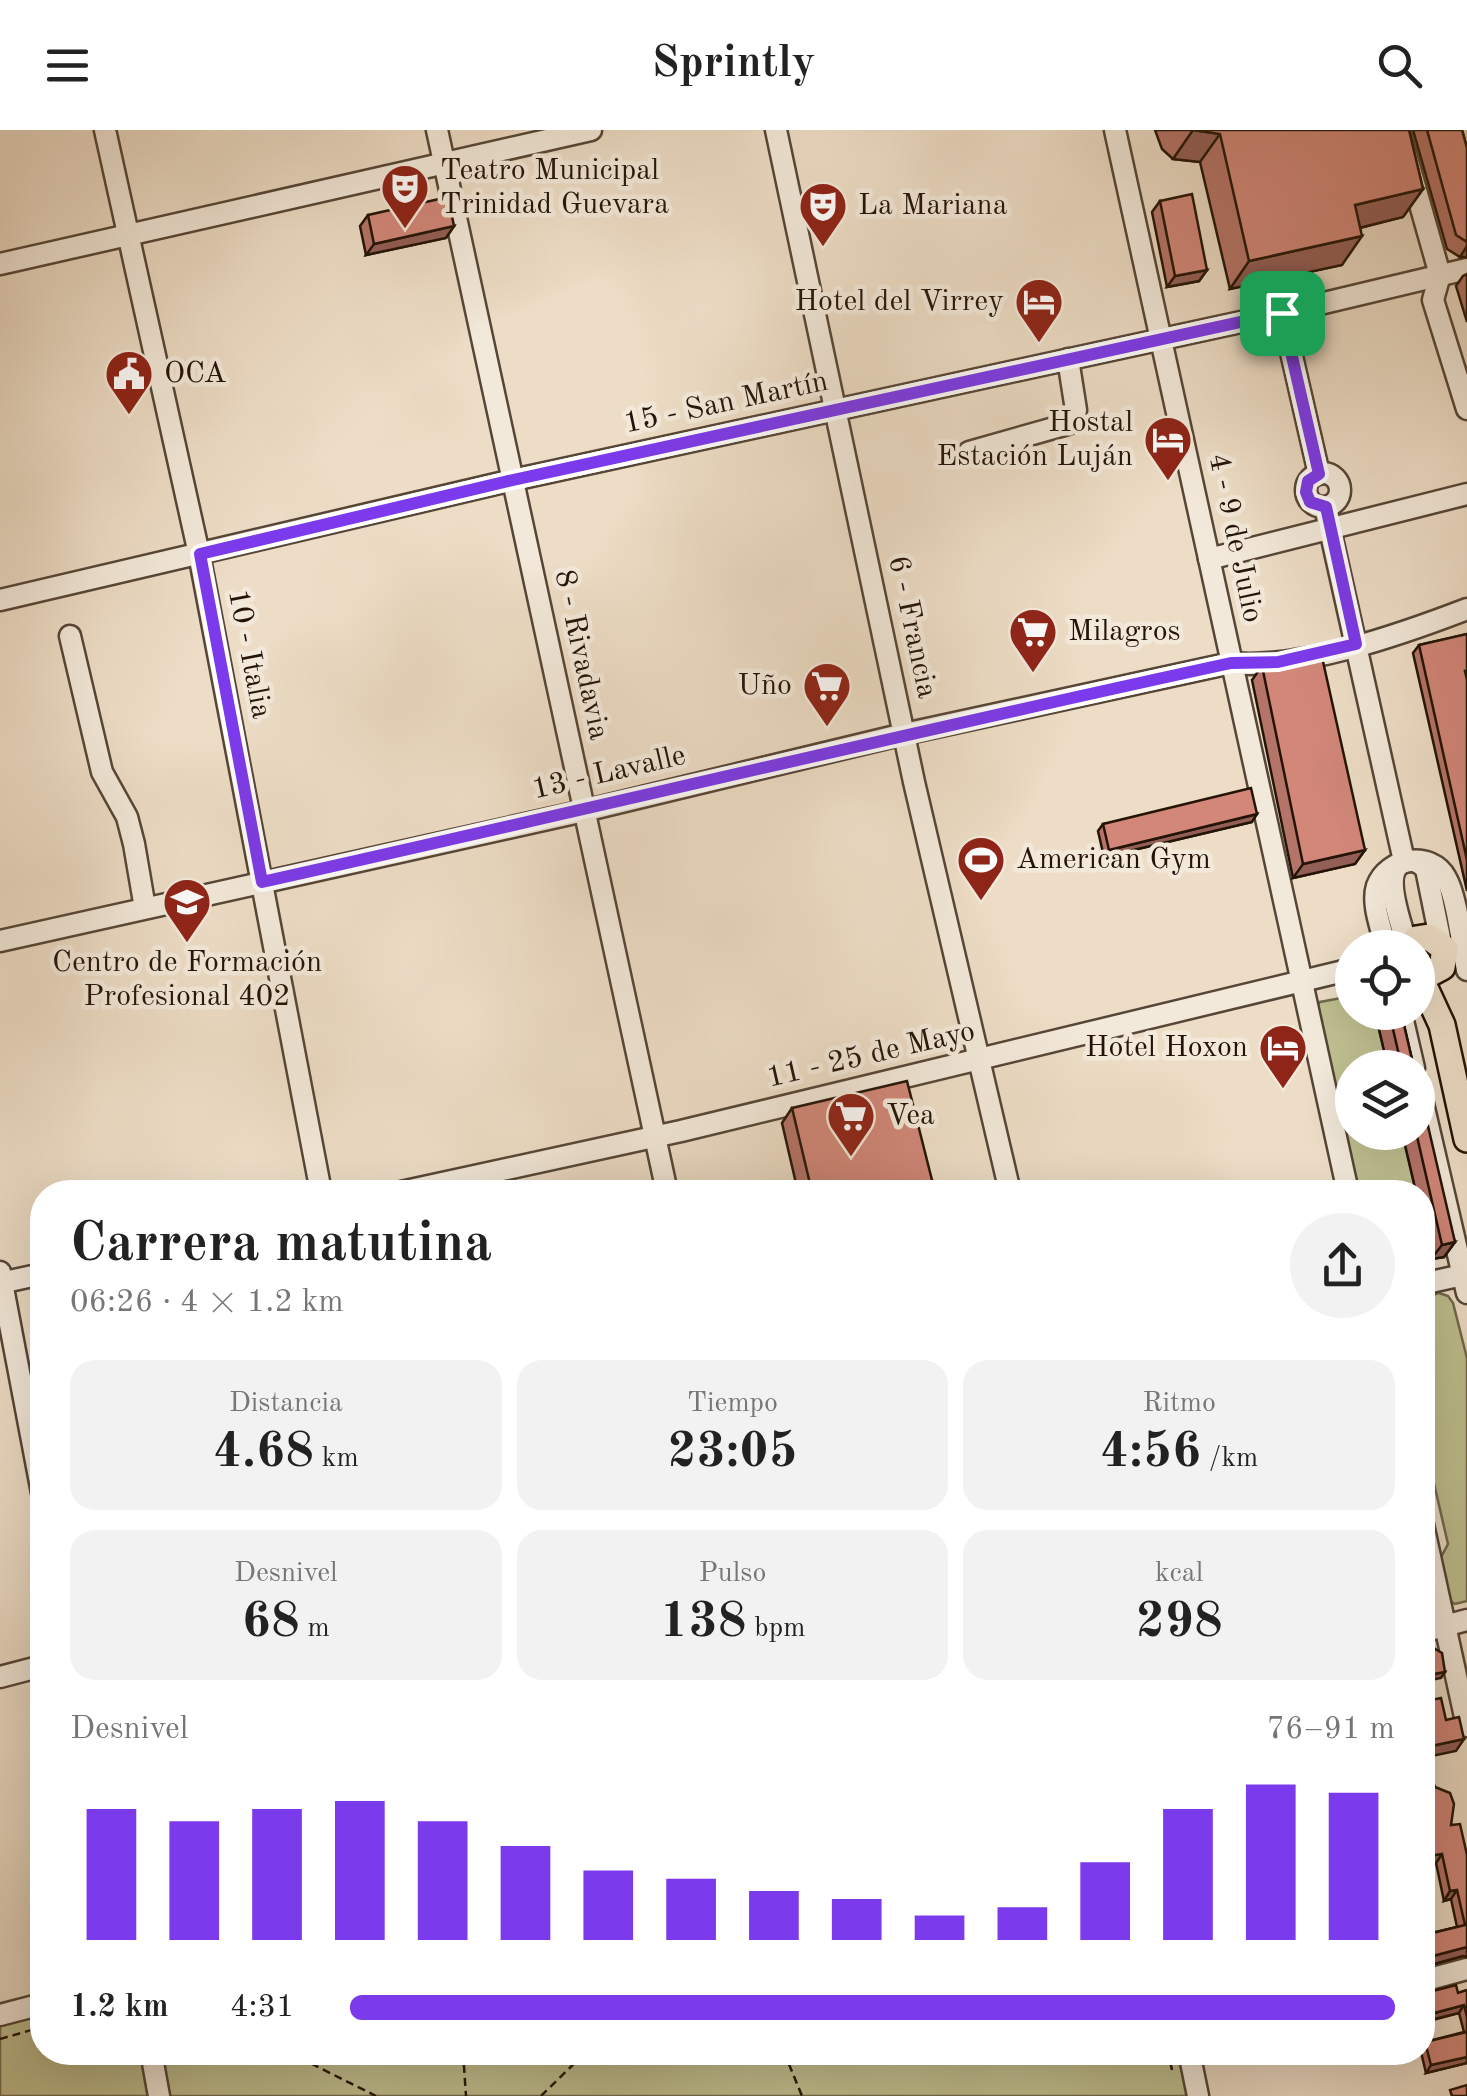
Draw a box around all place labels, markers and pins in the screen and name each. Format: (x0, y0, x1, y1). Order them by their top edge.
place label: Teatro Municipal Trinidad Guevara (440, 156, 669, 220)
theatre icon: Teatro Municipal Trinidad Guevara (379, 162, 431, 230)
theatre icon: La Mariana (797, 180, 849, 248)
place label: La Mariana (858, 191, 1008, 221)
pin (1240, 271, 1325, 356)
hotel icon: Hotel del Virrey (1013, 276, 1065, 344)
place label: Hotel del Virrey (794, 287, 1004, 317)
public building icon: OCA (103, 348, 155, 416)
place label: OCA (164, 359, 227, 389)
place label: Hostal Estación Luján (937, 408, 1133, 472)
hotel icon: Hostal Estación Luján (1142, 414, 1194, 482)
supermarket icon: Milagros (1007, 606, 1059, 674)
place label: Milagros (1068, 617, 1181, 647)
supermarket icon: Uño (801, 660, 853, 728)
place label: Uño (738, 671, 792, 701)
sports icon: American Gym (955, 834, 1007, 902)
place label: American Gym (1016, 845, 1211, 875)
school or university icon: Centro de Formación Profesional 402 (161, 876, 213, 944)
place label: Centro de Formación Profesional 402 (52, 948, 322, 1012)
hotel icon: Hotel Hoxon (1257, 1022, 1309, 1090)
place label: Hotel Hoxon (1085, 1033, 1248, 1063)
supermarket icon: Vea (825, 1090, 877, 1158)
place label: Vea (886, 1101, 935, 1131)

